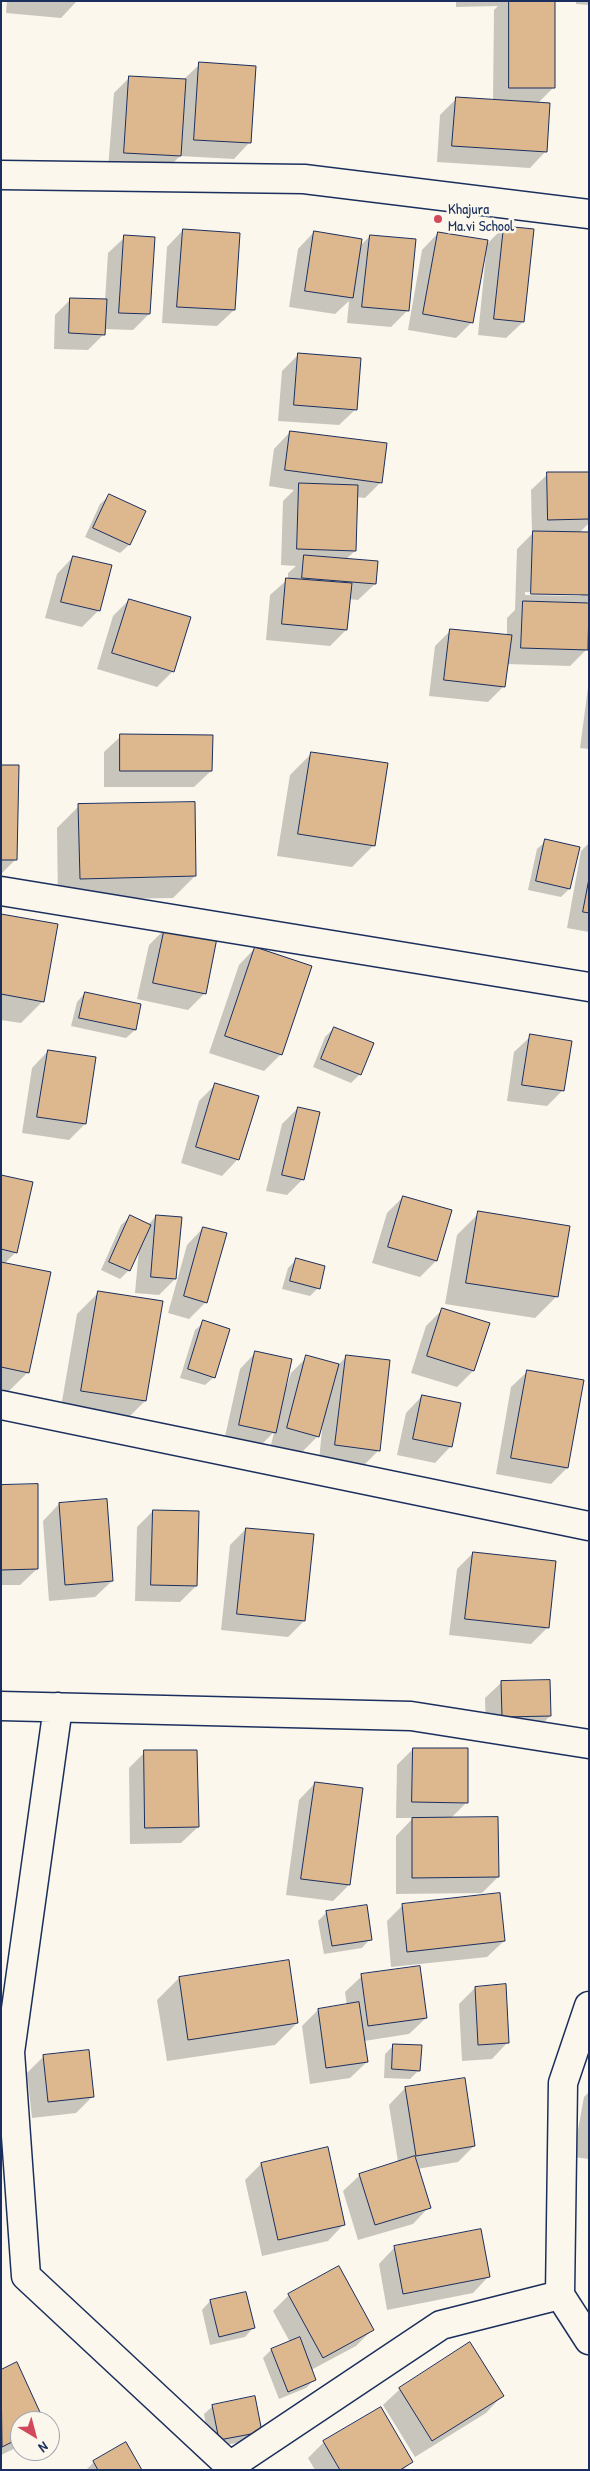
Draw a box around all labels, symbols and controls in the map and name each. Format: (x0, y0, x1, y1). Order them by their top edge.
place label: Khajura Ma.vi School (448, 201, 514, 236)
marker: Khajura Ma.vi School (432, 213, 444, 225)
north arrow (10, 2411, 60, 2461)
text: N (35, 2438, 52, 2457)

